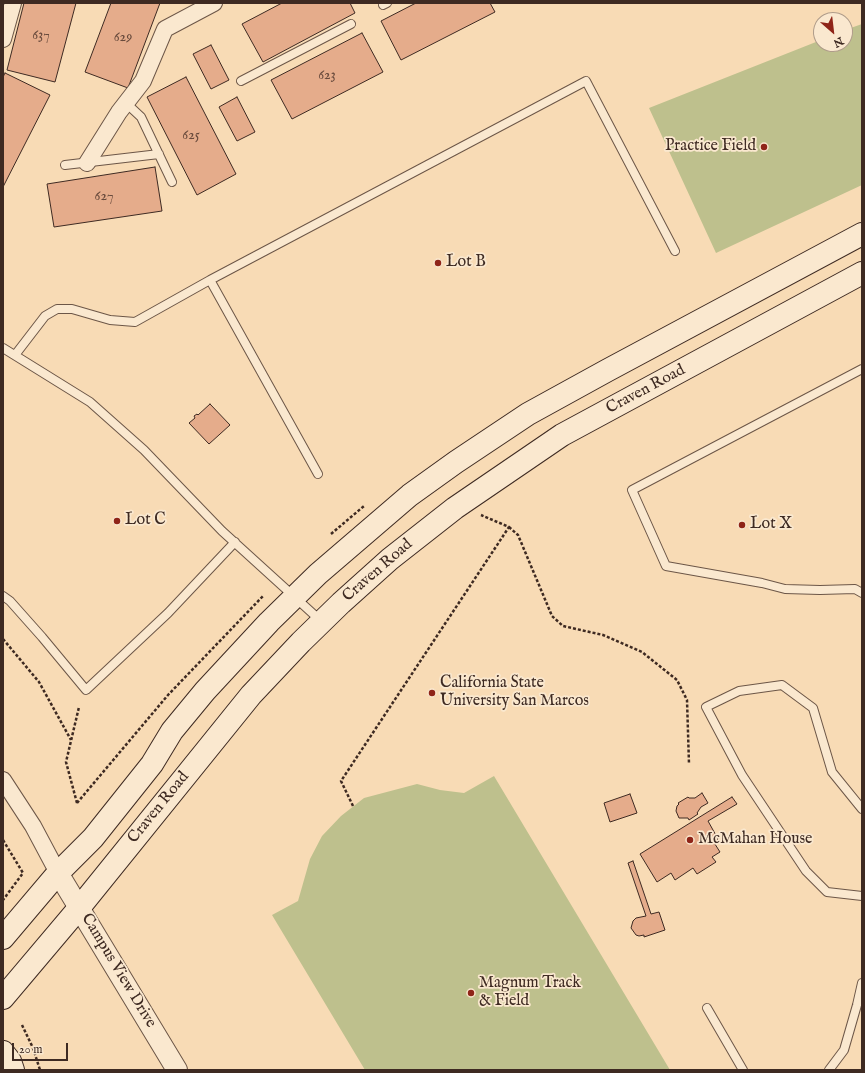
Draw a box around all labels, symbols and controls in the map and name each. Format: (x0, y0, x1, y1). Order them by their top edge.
north arrow (813, 12, 853, 52)
house number: 637 (32, 28, 50, 44)
house number: 629 (114, 30, 132, 46)
text: N (831, 33, 846, 50)
house number: 623 (318, 68, 336, 84)
house number: 625 (182, 128, 200, 144)
place label: Practice Field (665, 137, 756, 157)
marker: Practice Field (759, 142, 769, 152)
house number: 627 (95, 189, 113, 205)
place label: Lot B (446, 253, 486, 273)
marker: Lot B (433, 258, 443, 268)
street label: Craven Road (603, 361, 689, 419)
place label: Lot C (125, 511, 166, 531)
place label: Lot X (750, 515, 792, 535)
marker: Lot C (112, 516, 122, 526)
marker: Lot X (737, 520, 747, 530)
street label: Craven Road (339, 535, 417, 607)
place label: California State University San Marcos (440, 674, 589, 712)
marker: California State University San Marcos (427, 688, 437, 698)
street label: Craven Road (124, 768, 194, 848)
place label: McMahan House (698, 830, 812, 850)
marker: McMahan House (685, 835, 695, 845)
street label: Campus View Drive (76, 910, 160, 1032)
place label: Magnum Track & Field (479, 974, 581, 1012)
marker: Magnum Track & Field (466, 988, 476, 998)
scale bar (14, 1035, 70, 1061)
text: 20 m (19, 1042, 42, 1057)

